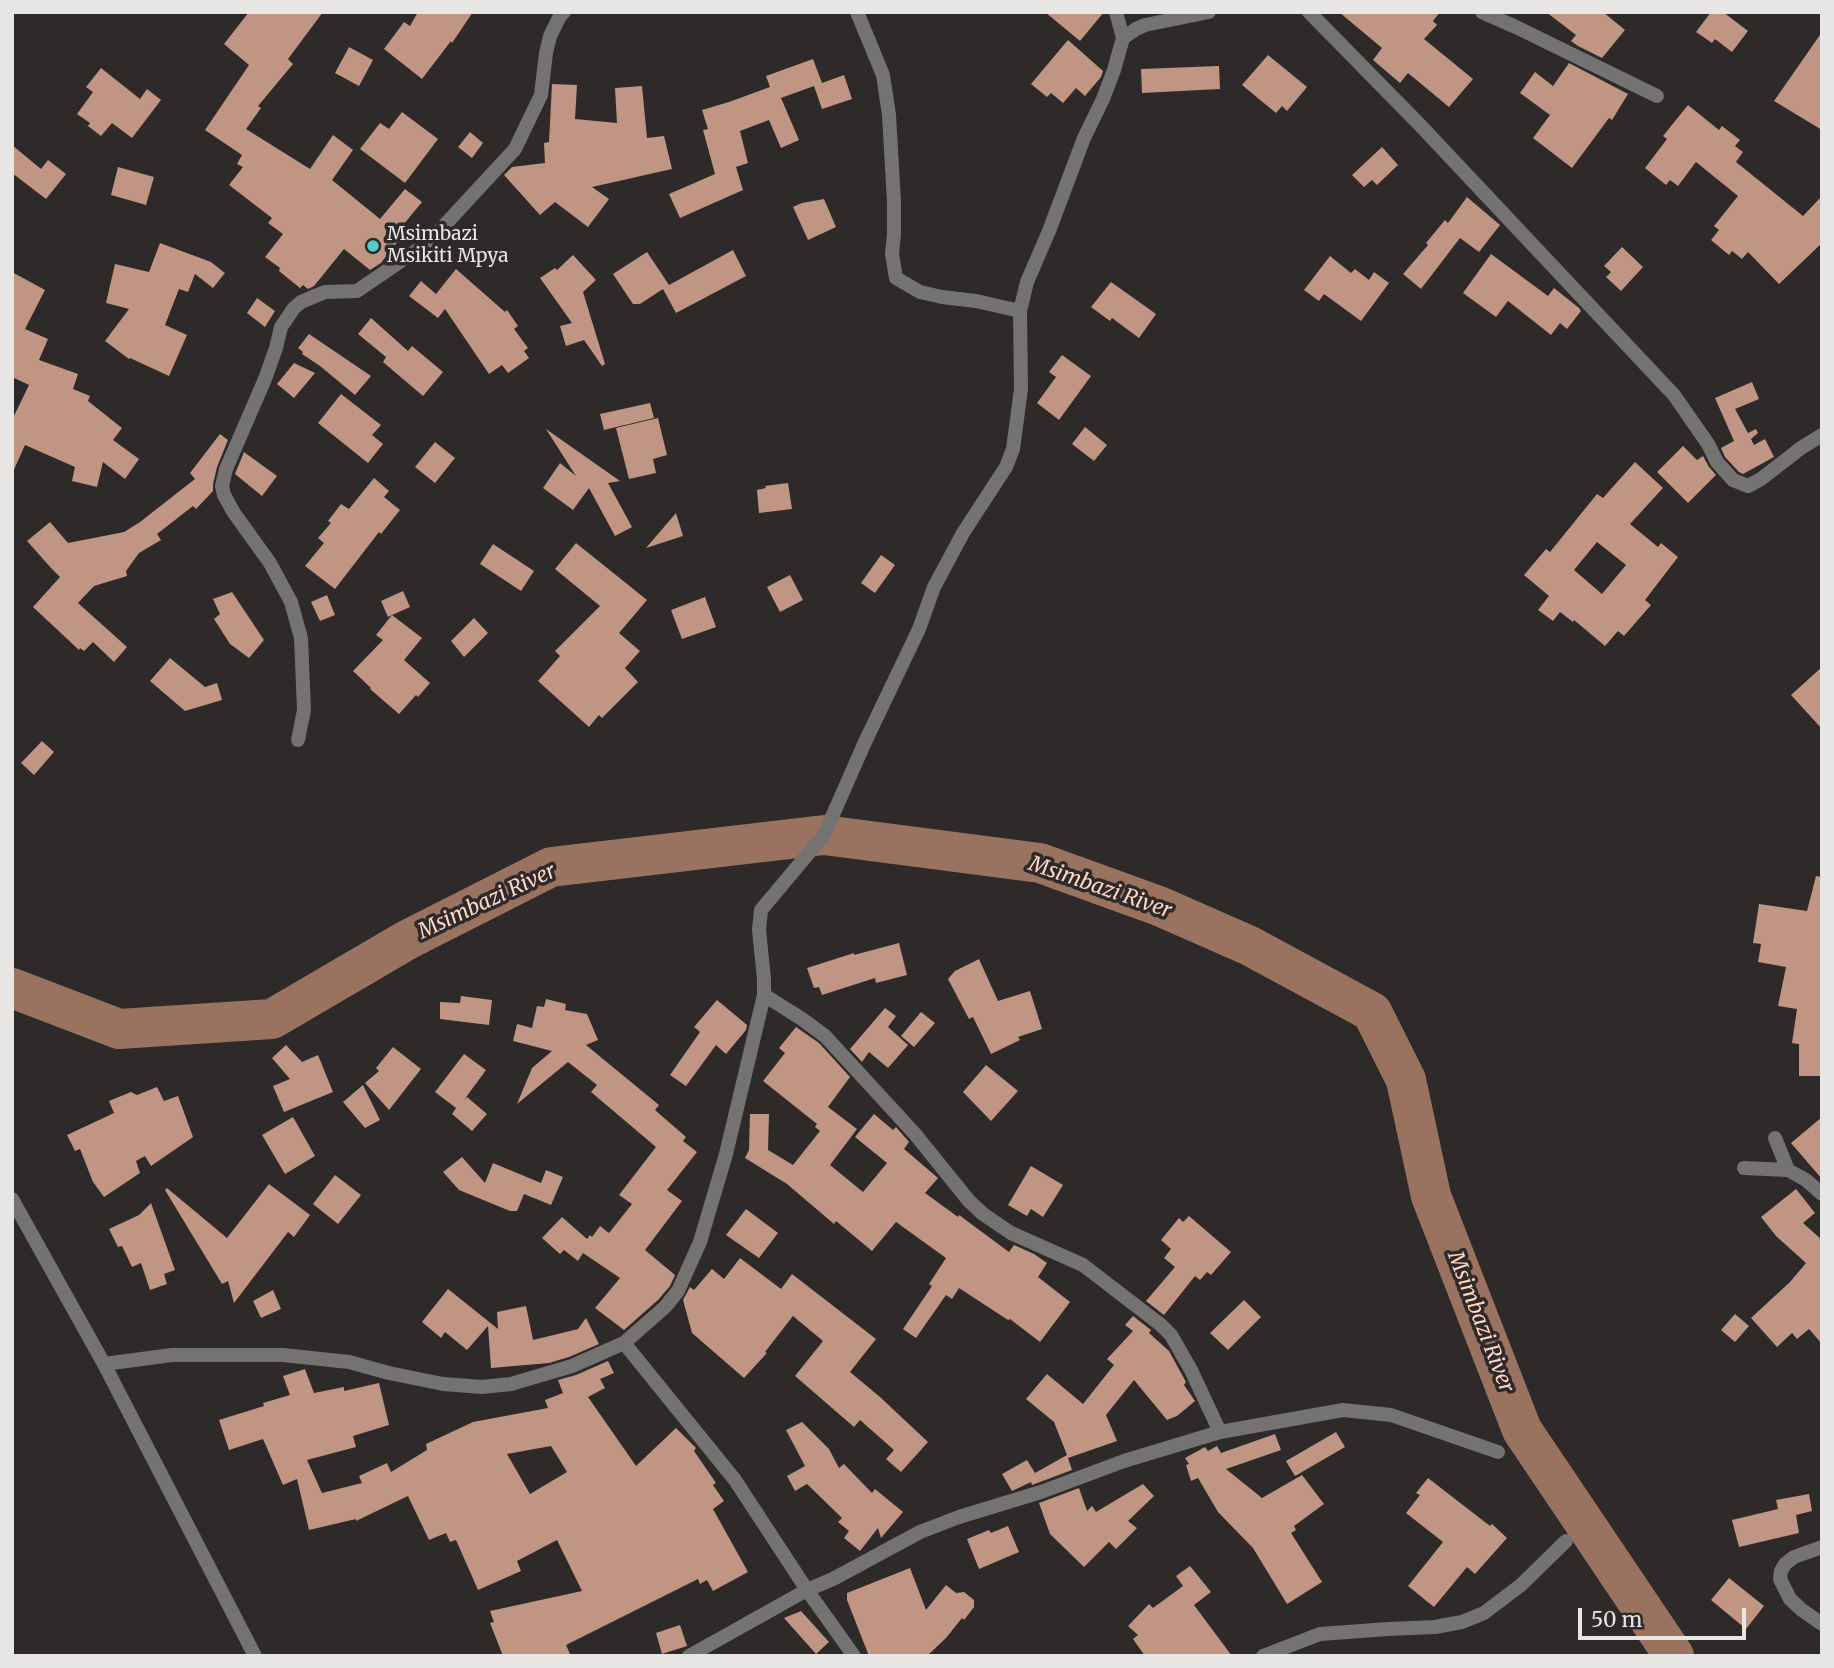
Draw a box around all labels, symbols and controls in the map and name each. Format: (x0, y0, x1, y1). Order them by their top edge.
place label: Msimbazi Msikiti Mpya (387, 224, 508, 268)
marker: Msimbazi Msikiti Mpya (365, 238, 381, 254)
water label: Msimbazi River (1025, 852, 1175, 924)
water label: Msimbazi River (414, 859, 560, 945)
water label: Msimbazi River (1442, 1248, 1518, 1396)
scale bar (1582, 1594, 1750, 1638)
text: 50 m (1591, 1606, 1642, 1633)

